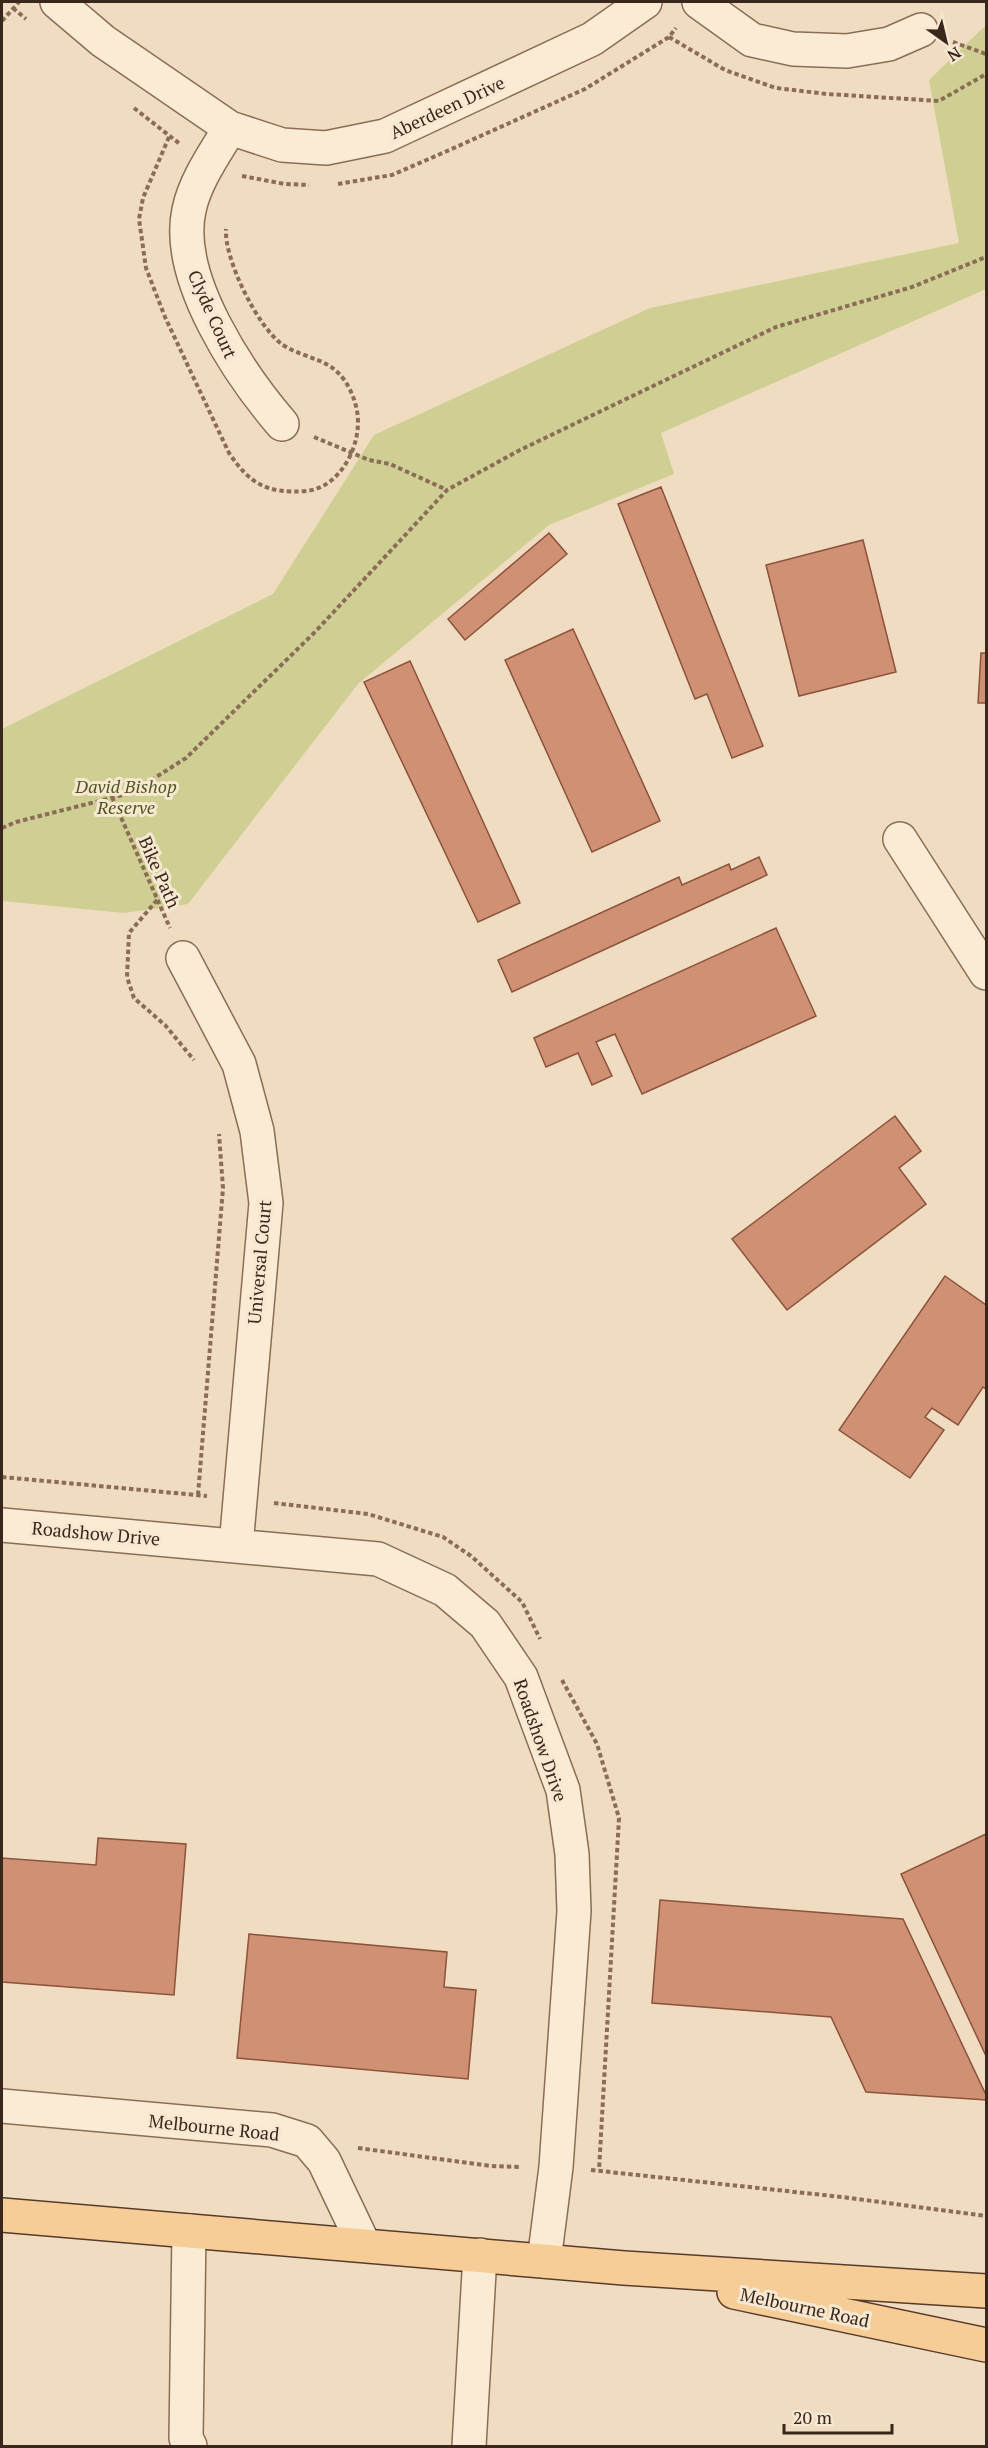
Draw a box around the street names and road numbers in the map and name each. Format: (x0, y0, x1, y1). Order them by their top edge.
street label: Aberdeen Drive (386, 70, 508, 144)
street label: Clyde Court (183, 266, 243, 362)
street label: Bike Path (134, 832, 187, 912)
street label: Universal Court (242, 1199, 276, 1325)
street label: Roadshow Drive (31, 1515, 161, 1551)
street label: Roadshow Drive (509, 1675, 573, 1805)
street label: Melbourne Road (147, 2108, 281, 2146)
street label: Melbourne Road (738, 2282, 872, 2332)

